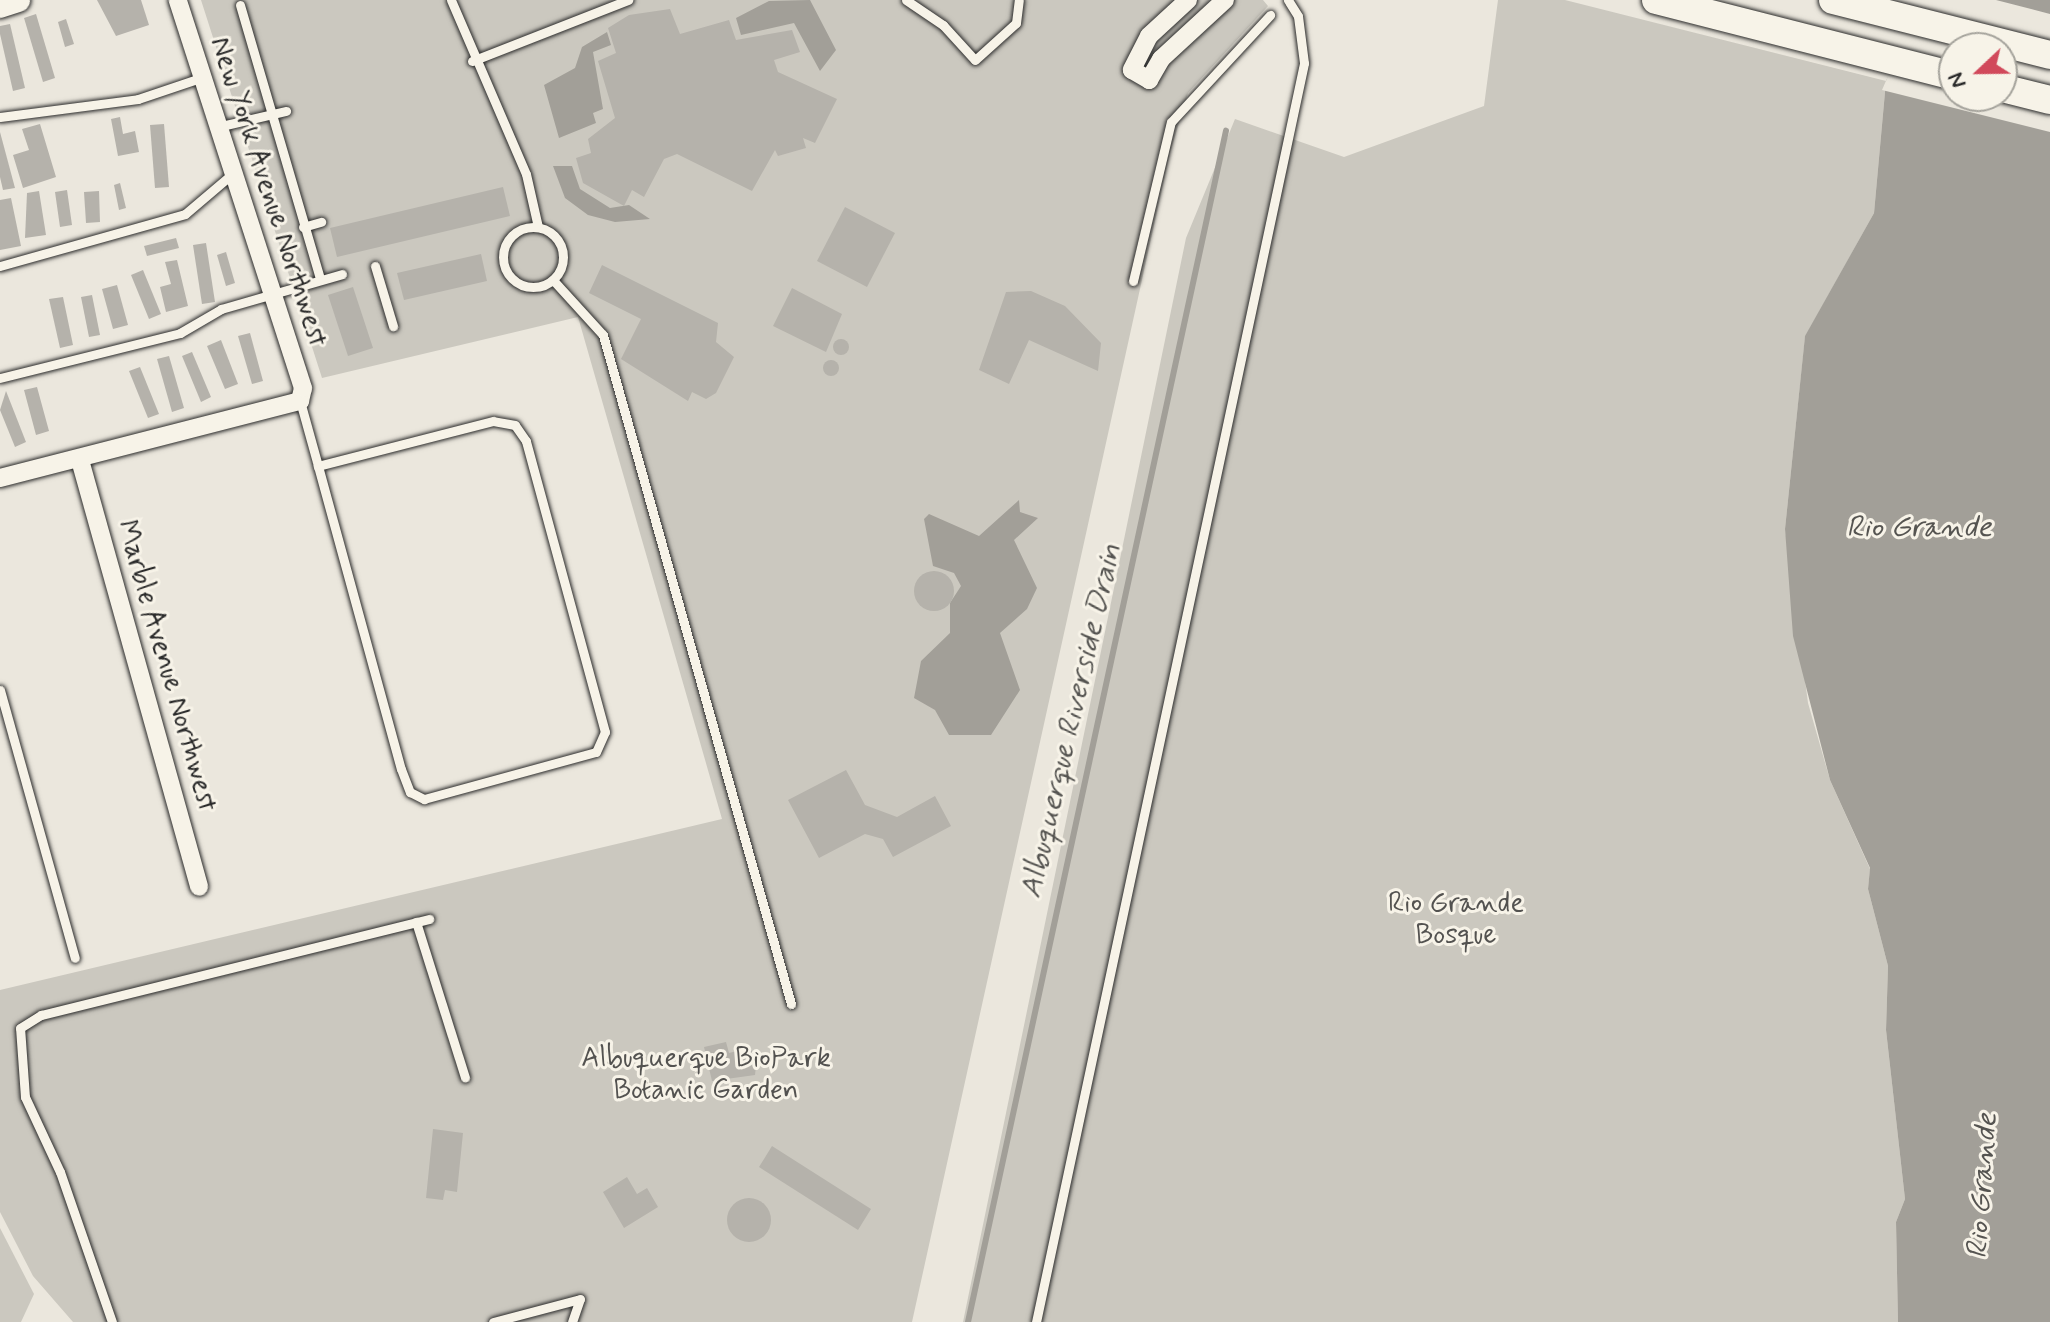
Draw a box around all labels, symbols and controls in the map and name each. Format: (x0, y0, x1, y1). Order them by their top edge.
street label: New York Avenue Northwest (201, 29, 335, 355)
north arrow (1938, 32, 2018, 112)
text: N (1942, 68, 1973, 92)
water label: Rio Grande (1847, 510, 1991, 546)
street label: Marble Avenue Northwest (108, 514, 224, 818)
water label: Albuquerque Riverside Drain (1013, 537, 1131, 905)
park label: Rio Grande Bosque (1389, 887, 1523, 953)
park label: Albuquerque BioPark Botanic Garden (581, 1042, 831, 1108)
water label: Rio Grande (1960, 1113, 2006, 1259)

